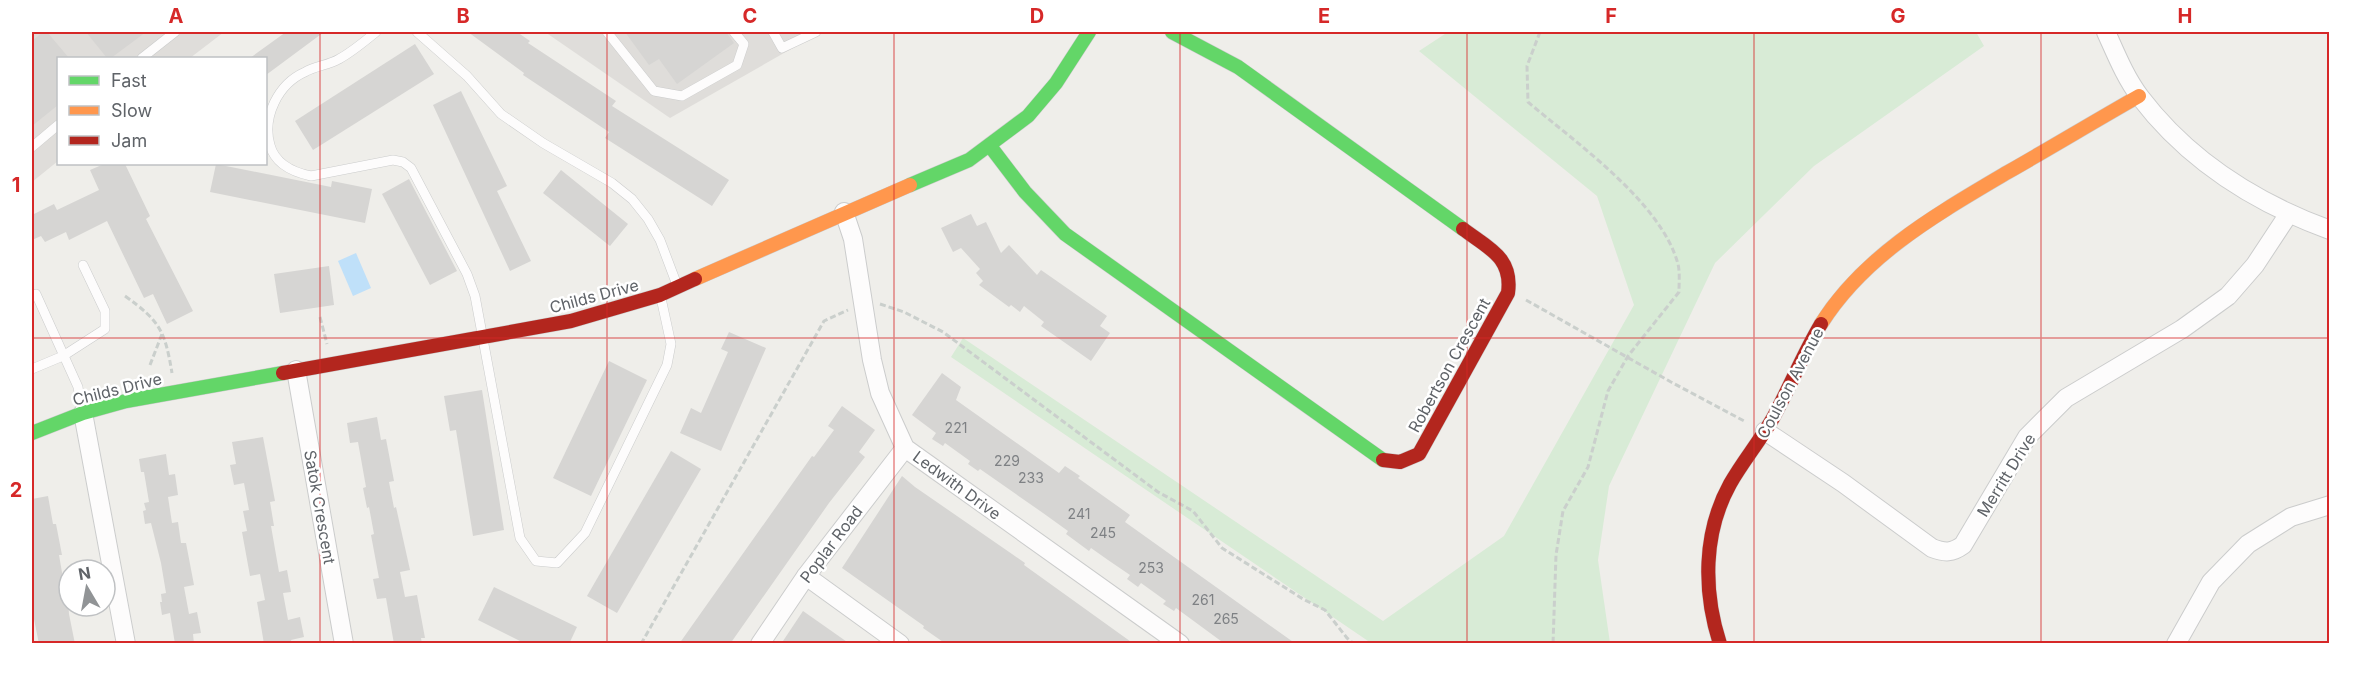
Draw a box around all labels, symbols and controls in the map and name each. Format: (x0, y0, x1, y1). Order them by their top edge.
text: A (169, 4, 184, 28)
text: B (456, 4, 470, 28)
text: C (743, 4, 757, 28)
text: D (1030, 4, 1044, 28)
text: E (1318, 4, 1330, 28)
text: F (1605, 4, 1617, 28)
text: G (1890, 4, 1906, 28)
text: H (2178, 4, 2192, 28)
legend (57, 57, 267, 165)
text: Fast (111, 70, 147, 91)
text: Slow (111, 100, 152, 121)
text: Jam (111, 130, 147, 151)
text: 1 (12, 173, 20, 197)
street label: Childs Drive (547, 275, 641, 317)
street label: Robertson Crescent (1404, 294, 1494, 436)
street label: Coulson Avenue (1752, 324, 1828, 442)
street label: Childs Drive (70, 368, 164, 410)
house number: 221 (945, 419, 967, 436)
street label: Merritt Drive (1972, 430, 2040, 520)
street label: Ledwith Drive (909, 446, 1005, 524)
street label: Satok Crescent (300, 448, 340, 566)
house number: 229 (994, 452, 1020, 469)
house number: 233 (1018, 469, 1044, 486)
text: 2 (10, 478, 22, 502)
street label: Poplar Road (795, 501, 867, 587)
house number: 241 (1068, 505, 1090, 522)
house number: 245 (1090, 524, 1116, 541)
north arrow (57, 558, 117, 618)
house number: 253 (1138, 559, 1164, 576)
text: N (77, 562, 92, 584)
house number: 261 (1192, 591, 1214, 608)
house number: 265 (1213, 610, 1239, 627)

